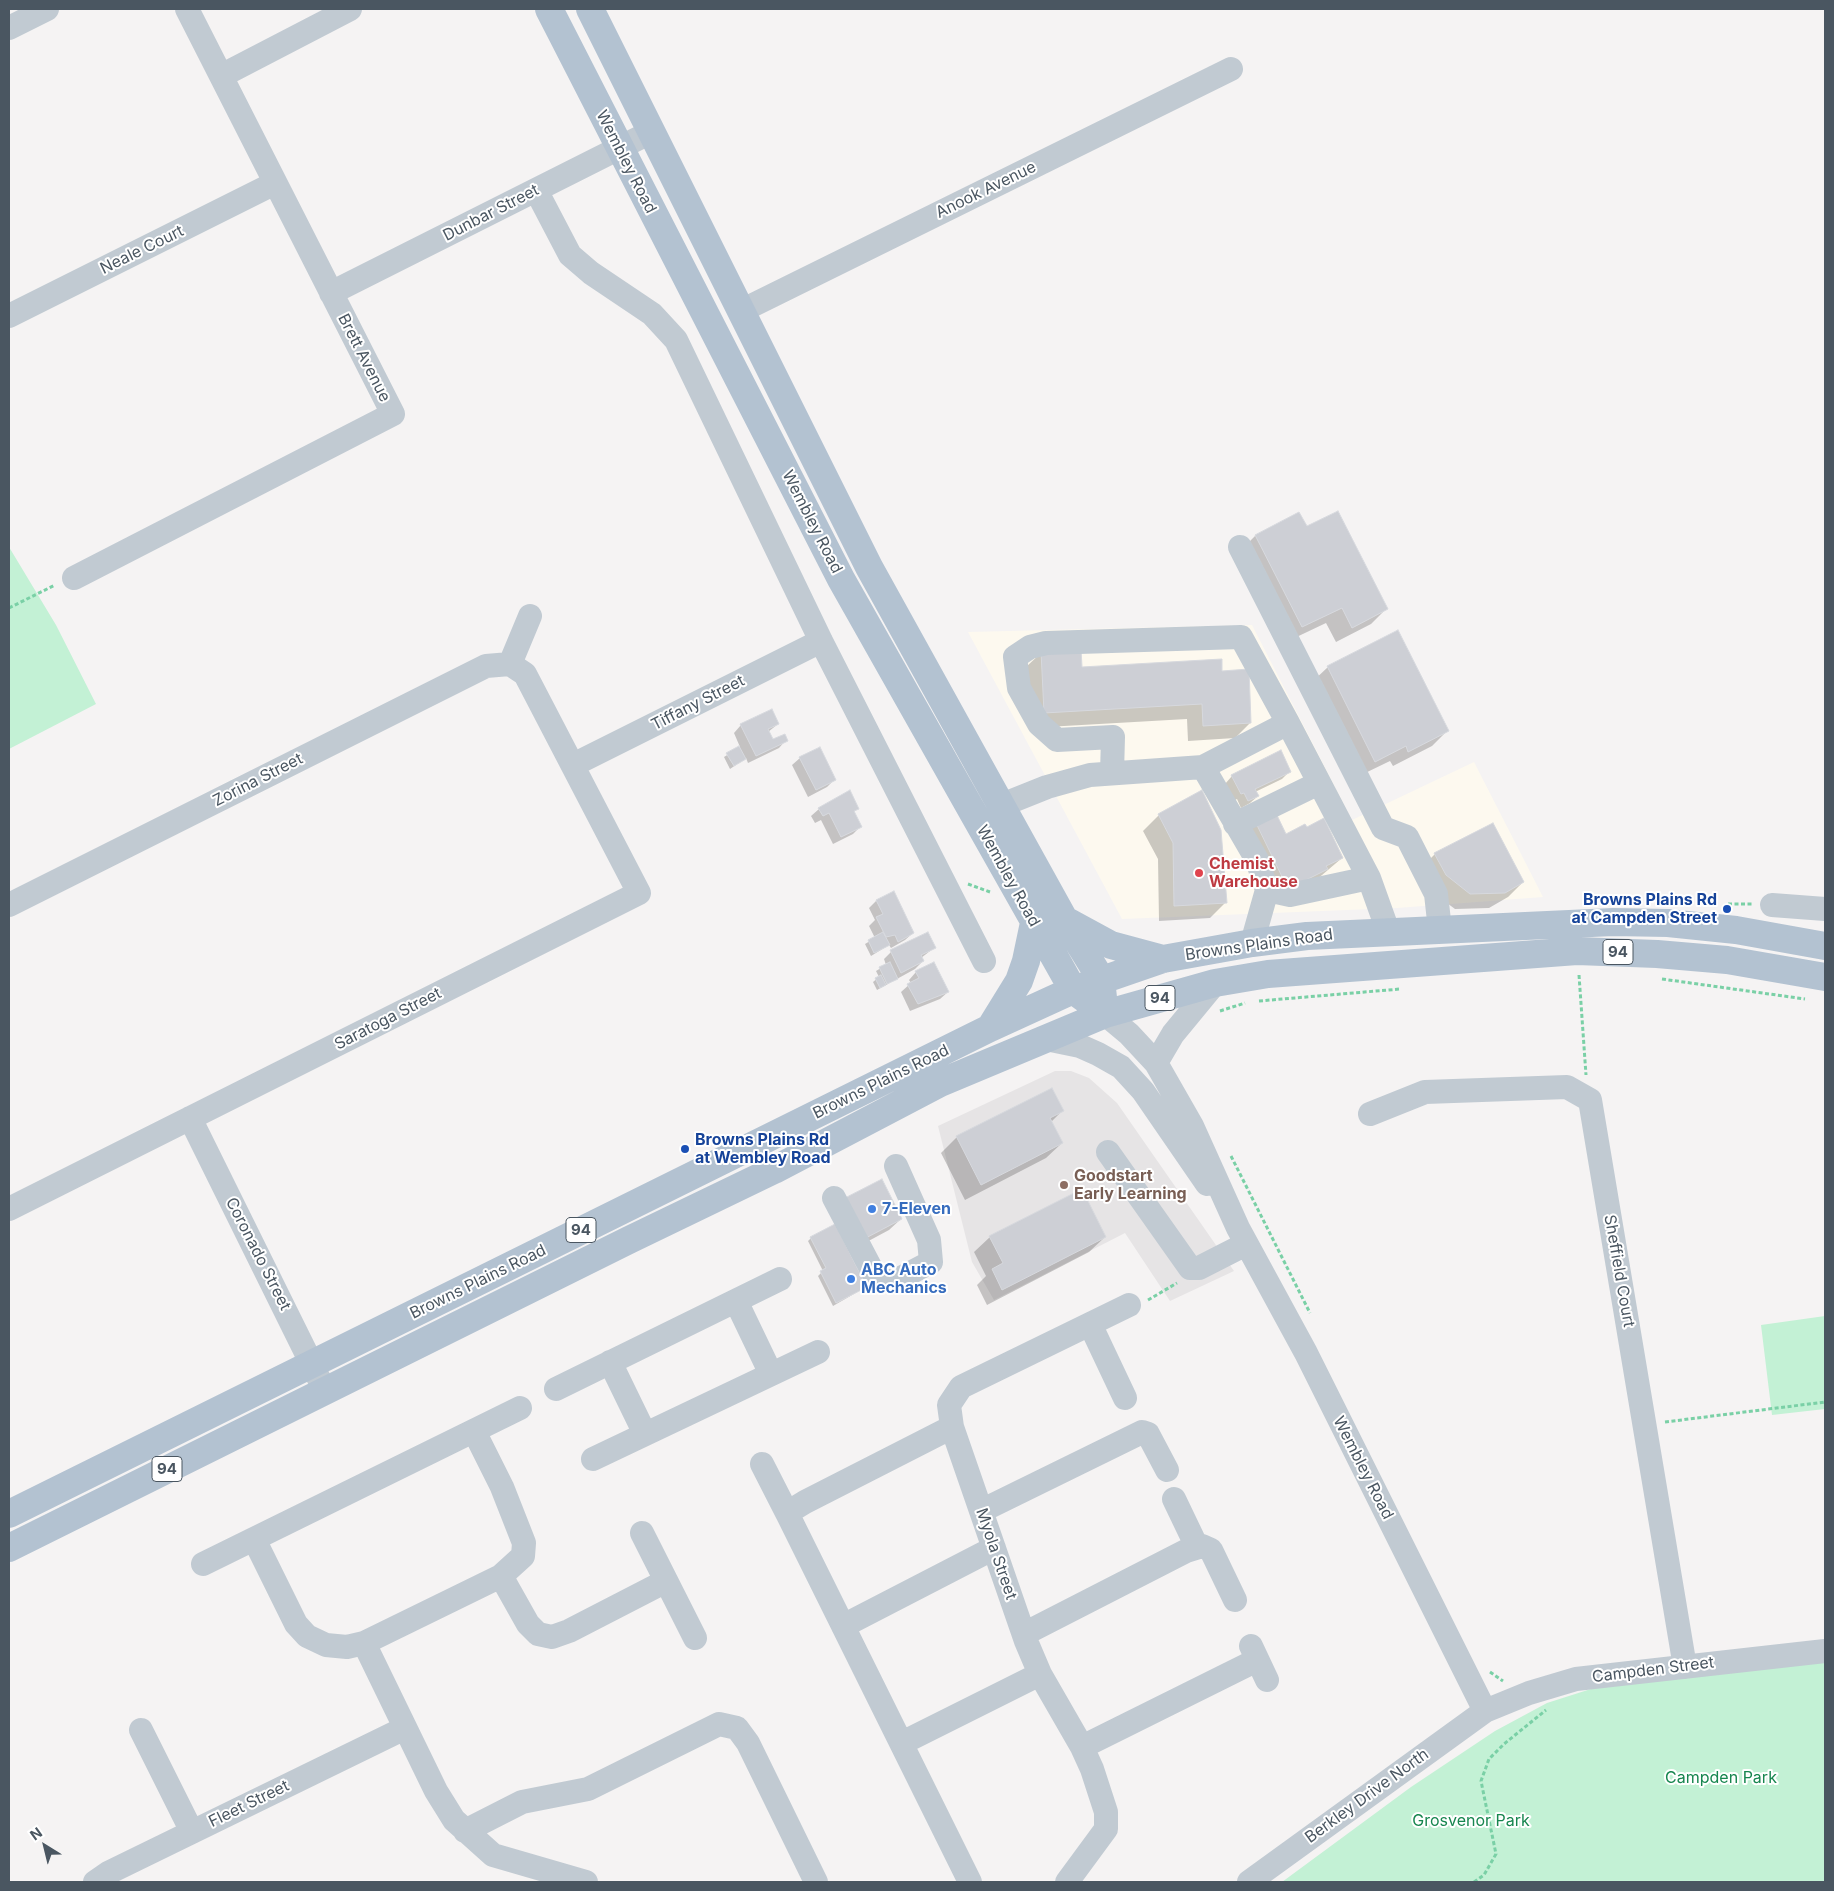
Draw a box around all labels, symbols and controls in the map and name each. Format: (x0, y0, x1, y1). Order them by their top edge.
street label: Wembley Road (592, 107, 660, 217)
street label: Anook Avenue (933, 157, 1039, 223)
street label: Dunbar Street (440, 181, 542, 245)
street label: Neale Court (97, 222, 187, 278)
street label: Brett Avenue (334, 311, 394, 405)
street label: Wembley Road (778, 467, 846, 577)
street label: Tiffany Street (648, 671, 748, 735)
street label: Zorina Street (210, 749, 306, 811)
street label: Wembley Road (972, 822, 1044, 930)
place label: Chemist Warehouse (1209, 854, 1298, 892)
marker: Chemist Warehouse (1193, 867, 1205, 879)
place label: Browns Plains Rd at Campden Street (1571, 890, 1717, 928)
marker: Browns Plains Rd at Campden Street (1721, 903, 1733, 915)
street label: Browns Plains Road (1184, 925, 1334, 965)
road number: 94 (1603, 940, 1633, 964)
street label: Saratoga Street (331, 984, 445, 1054)
road number: 94 (1145, 986, 1175, 1010)
street label: Browns Plains Road (810, 1041, 952, 1123)
place label: Browns Plains Rd at Wembley Road (695, 1130, 831, 1168)
marker: Browns Plains Rd at Wembley Road (679, 1143, 691, 1155)
place label: Goodstart Early Learning (1074, 1166, 1187, 1204)
marker: Goodstart Early Learning (1058, 1179, 1070, 1191)
street label: Coronado Street (221, 1194, 295, 1314)
place label: 7-Eleven (882, 1199, 951, 1219)
marker: 7-Eleven (866, 1203, 878, 1215)
street label: Sheffield Court (1600, 1213, 1638, 1329)
road number: 94 (566, 1218, 596, 1242)
street label: Browns Plains Road (407, 1241, 549, 1323)
place label: ABC Auto Mechanics (861, 1260, 947, 1298)
marker: ABC Auto Mechanics (845, 1273, 857, 1285)
street label: Wembley Road (1329, 1413, 1397, 1523)
road number: 94 (152, 1456, 182, 1482)
street label: Myola Street (971, 1506, 1021, 1602)
street label: Campden Street (1591, 1653, 1715, 1687)
street label: Berkley Drive North (1301, 1745, 1433, 1847)
park label: Campden Park (1665, 1768, 1777, 1788)
street label: Fleet Street (206, 1776, 292, 1832)
park label: Grosvenor Park (1412, 1811, 1530, 1831)
north arrow (20, 1821, 70, 1871)
text: N (27, 1823, 45, 1843)

